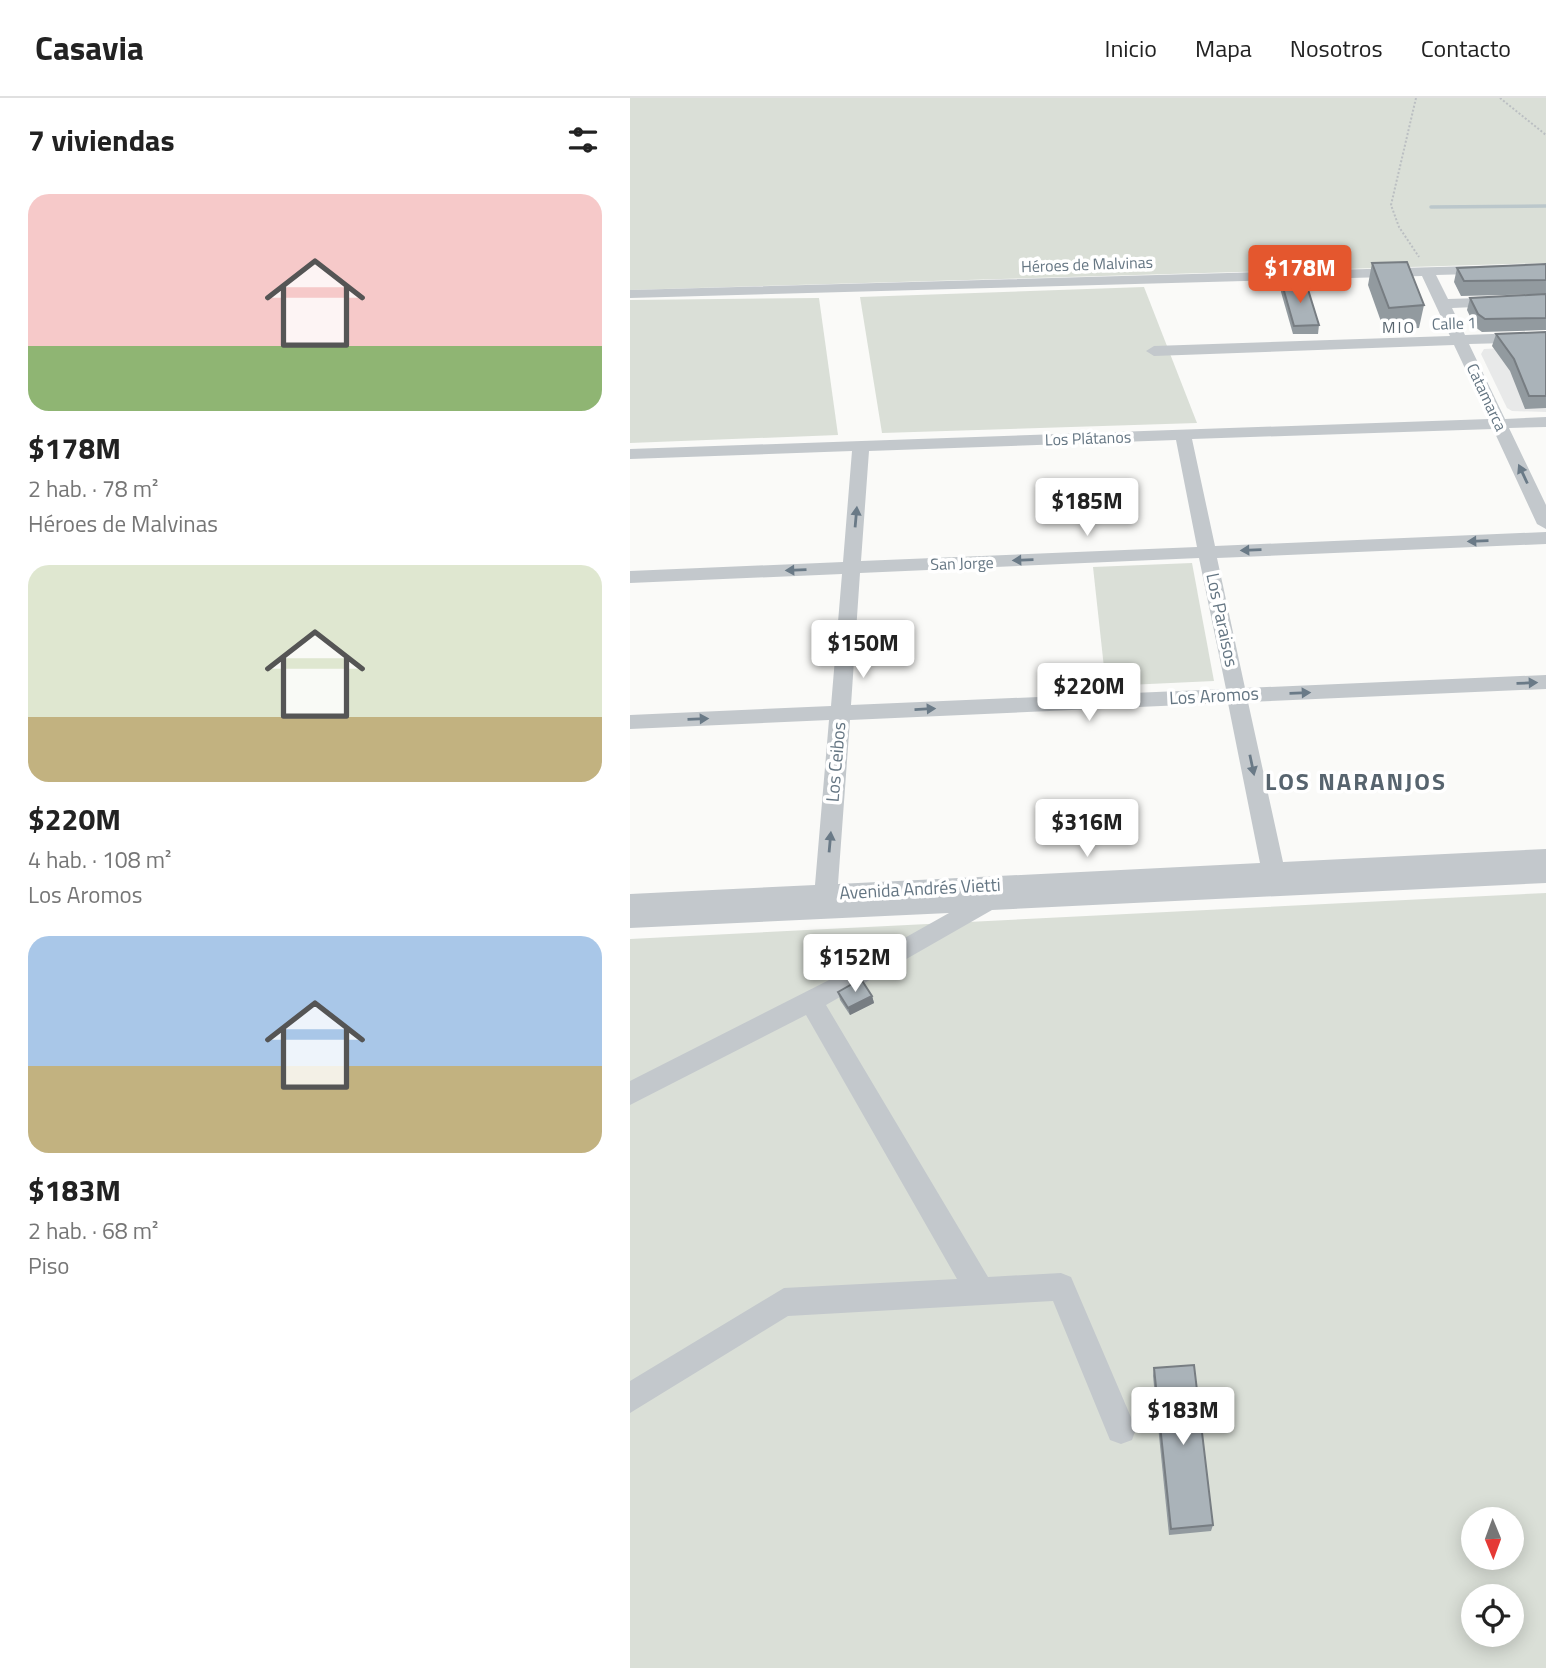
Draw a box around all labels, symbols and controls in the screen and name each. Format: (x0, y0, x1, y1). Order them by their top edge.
text: Casavia (35, 23, 144, 73)
text: Inicio (1105, 30, 1157, 66)
text: Mapa (1195, 30, 1252, 66)
text: Nosotros (1290, 30, 1383, 66)
text: Contacto (1421, 30, 1511, 66)
text: 7 viviendas (28, 117, 175, 163)
icon: filters (564, 121, 602, 159)
icon: home (252, 240, 378, 366)
pin: $178M (1251, 246, 1349, 305)
street label: Héroes de Malvinas (1021, 250, 1153, 278)
text: $178M (1264, 250, 1336, 285)
street label: Calle 1 (1431, 310, 1477, 336)
district label: MIO (1382, 315, 1416, 339)
street label: Catamarca (1461, 359, 1513, 435)
text: $178M (28, 425, 121, 471)
street label: Los Plátanos (1044, 425, 1132, 451)
one-way arrow (1517, 463, 1528, 484)
text: 2 hab. · 78 m² (28, 471, 158, 506)
pin: $185M (1038, 478, 1136, 538)
text: $185M (1051, 483, 1123, 518)
text: Héroes de Malvinas (28, 506, 218, 541)
one-way arrow (851, 506, 862, 528)
one-way arrow (1467, 535, 1489, 546)
one-way arrow (1239, 545, 1261, 556)
street label: San Jorge (930, 550, 994, 576)
one-way arrow (1012, 554, 1034, 565)
one-way arrow (785, 564, 807, 575)
street label: Los Paraisos (1199, 570, 1246, 669)
icon: home (252, 611, 378, 737)
pin: $150M (814, 620, 912, 680)
text: $150M (827, 625, 899, 660)
pin: $220M (1040, 664, 1138, 723)
text: $220M (1053, 668, 1125, 703)
one-way arrow (1516, 677, 1538, 688)
street label: Los Aromos (1169, 680, 1259, 711)
one-way arrow (1289, 687, 1311, 698)
one-way arrow (915, 704, 937, 715)
one-way arrow (687, 714, 709, 725)
street label: Los Ceibos (819, 721, 852, 803)
one-way arrow (1246, 754, 1257, 776)
district label: LOS NARANJOS (1265, 763, 1447, 799)
text: $220M (28, 796, 121, 842)
pin: $316M (1038, 800, 1136, 859)
text: $316M (1051, 804, 1123, 839)
one-way arrow (825, 830, 836, 852)
text: 4 hab. · 108 m² (28, 842, 171, 877)
street label: Avenida Andrés Vietti (839, 871, 1001, 906)
text: Los Aromos (28, 877, 142, 912)
pin: $152M (806, 934, 904, 994)
text: $152M (819, 939, 891, 974)
icon: home (252, 982, 378, 1108)
text: $183M (28, 1167, 121, 1213)
text: 2 hab. · 68 m² (28, 1213, 158, 1248)
text: Piso (28, 1248, 70, 1283)
pin: $183M (1134, 1388, 1232, 1447)
text: $183M (1147, 1392, 1219, 1427)
north arrow (1461, 1507, 1524, 1570)
map controls (1461, 1507, 1524, 1647)
button: locate (1461, 1584, 1524, 1647)

